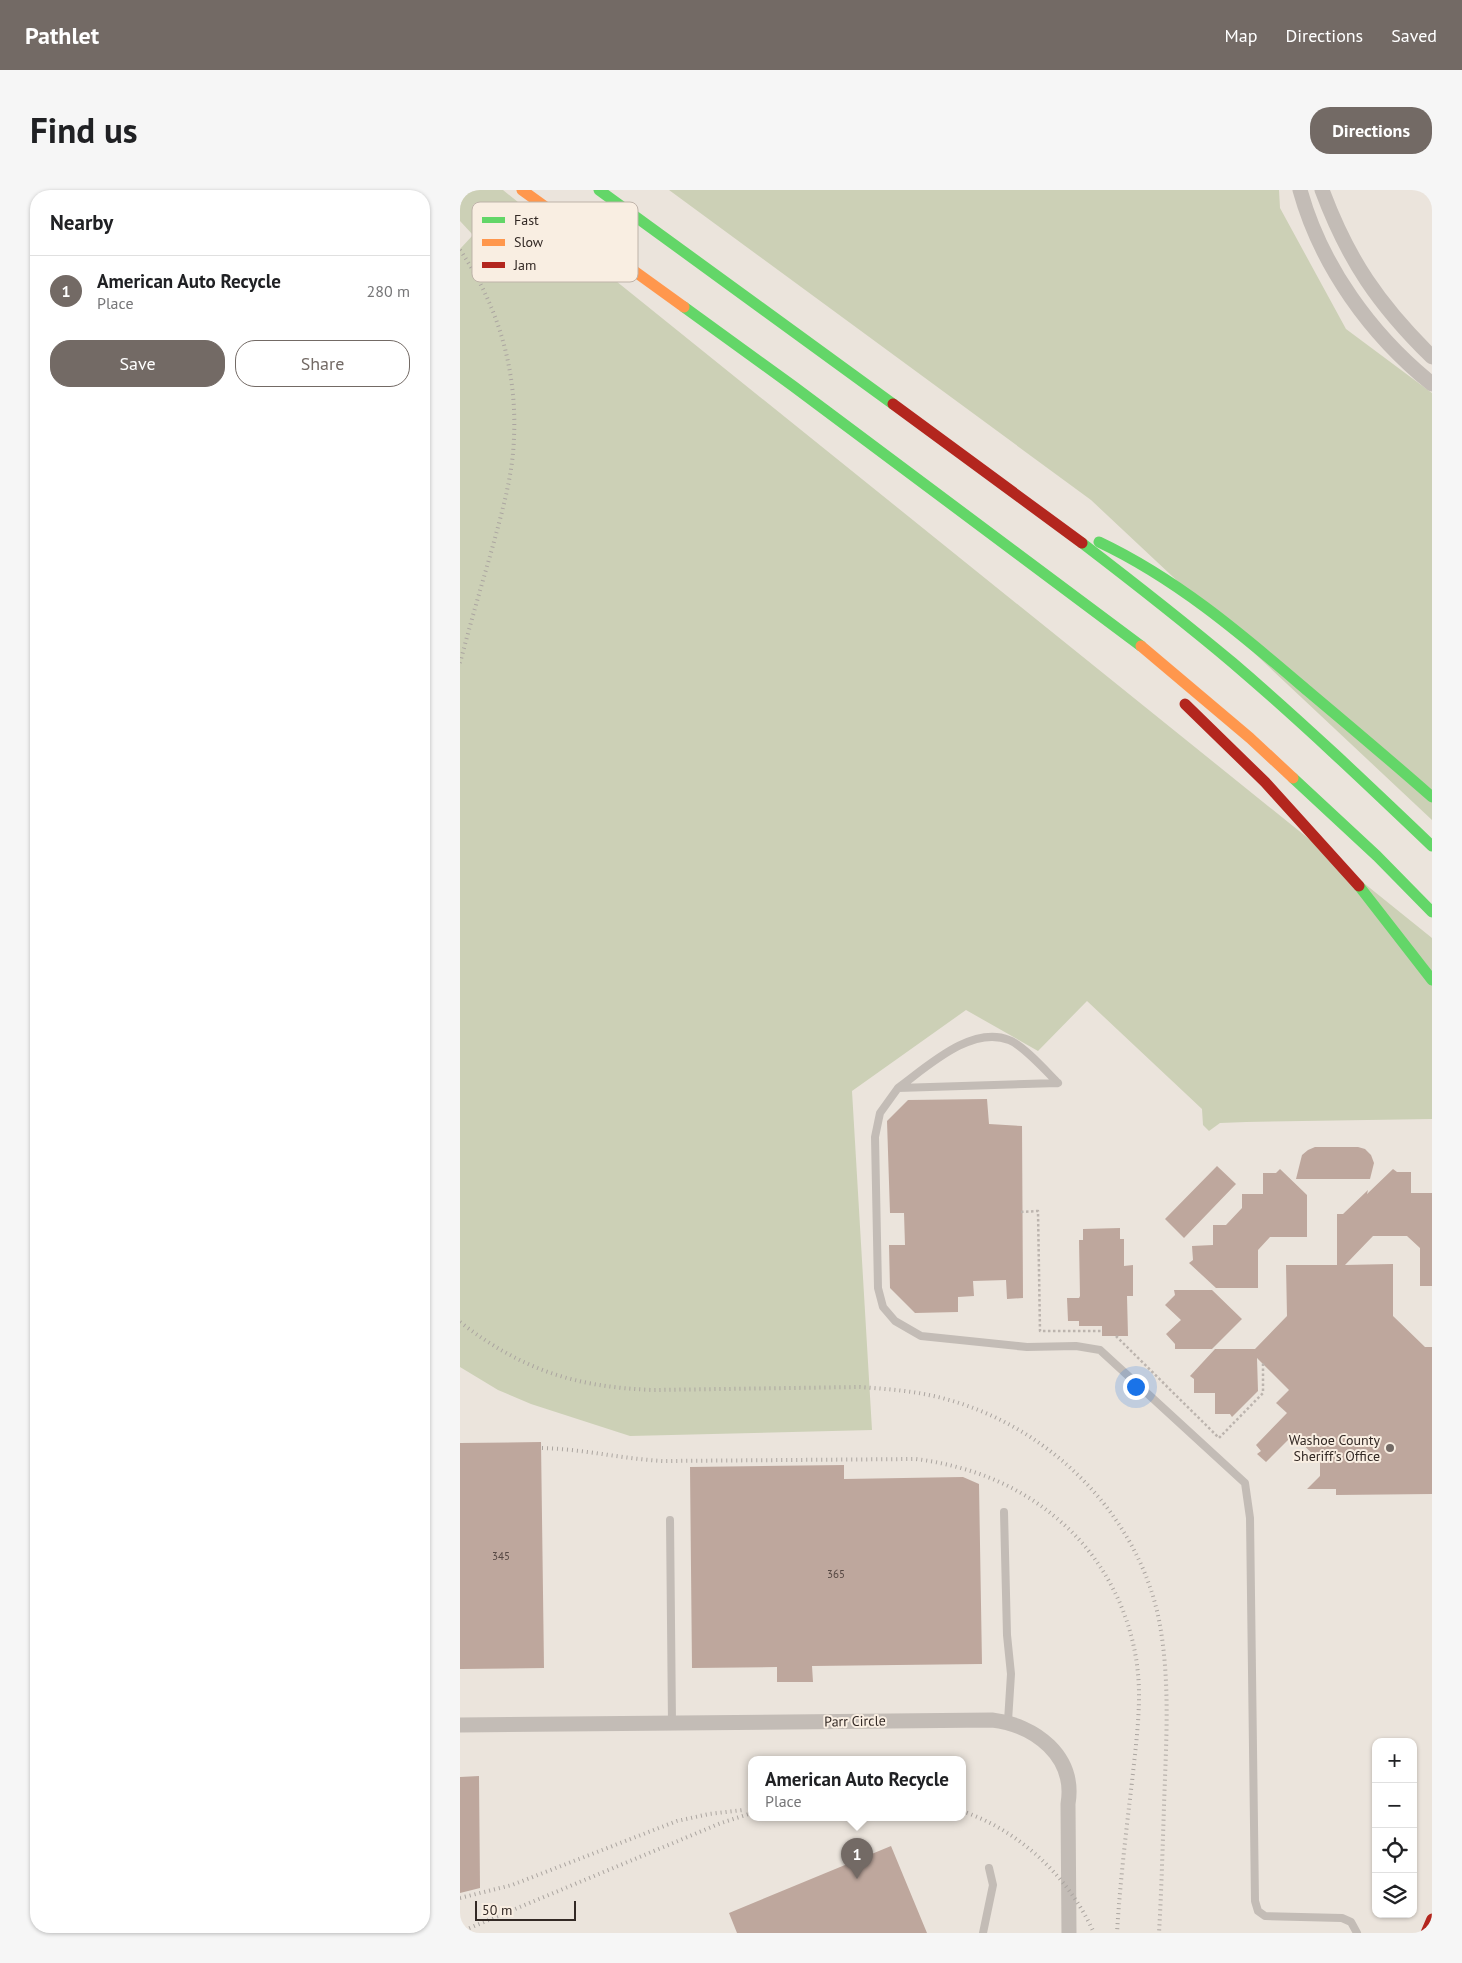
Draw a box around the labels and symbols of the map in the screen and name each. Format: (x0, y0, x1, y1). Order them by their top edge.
legend (472, 202, 638, 282)
text: Fast (514, 211, 539, 229)
text: Slow (514, 233, 544, 251)
text: Jam (513, 256, 536, 274)
your location (1123, 1374, 1149, 1400)
place label: Washoe County Sheriff's Office (1289, 1431, 1380, 1465)
marker: Washoe County Sheriff's Office (1384, 1442, 1396, 1454)
house number: 345 (492, 1549, 510, 1563)
house number: 365 (827, 1567, 845, 1581)
street label: Parr Circle (824, 1711, 886, 1731)
pin: 1 (841, 1838, 873, 1879)
scale bar (475, 1898, 576, 1921)

